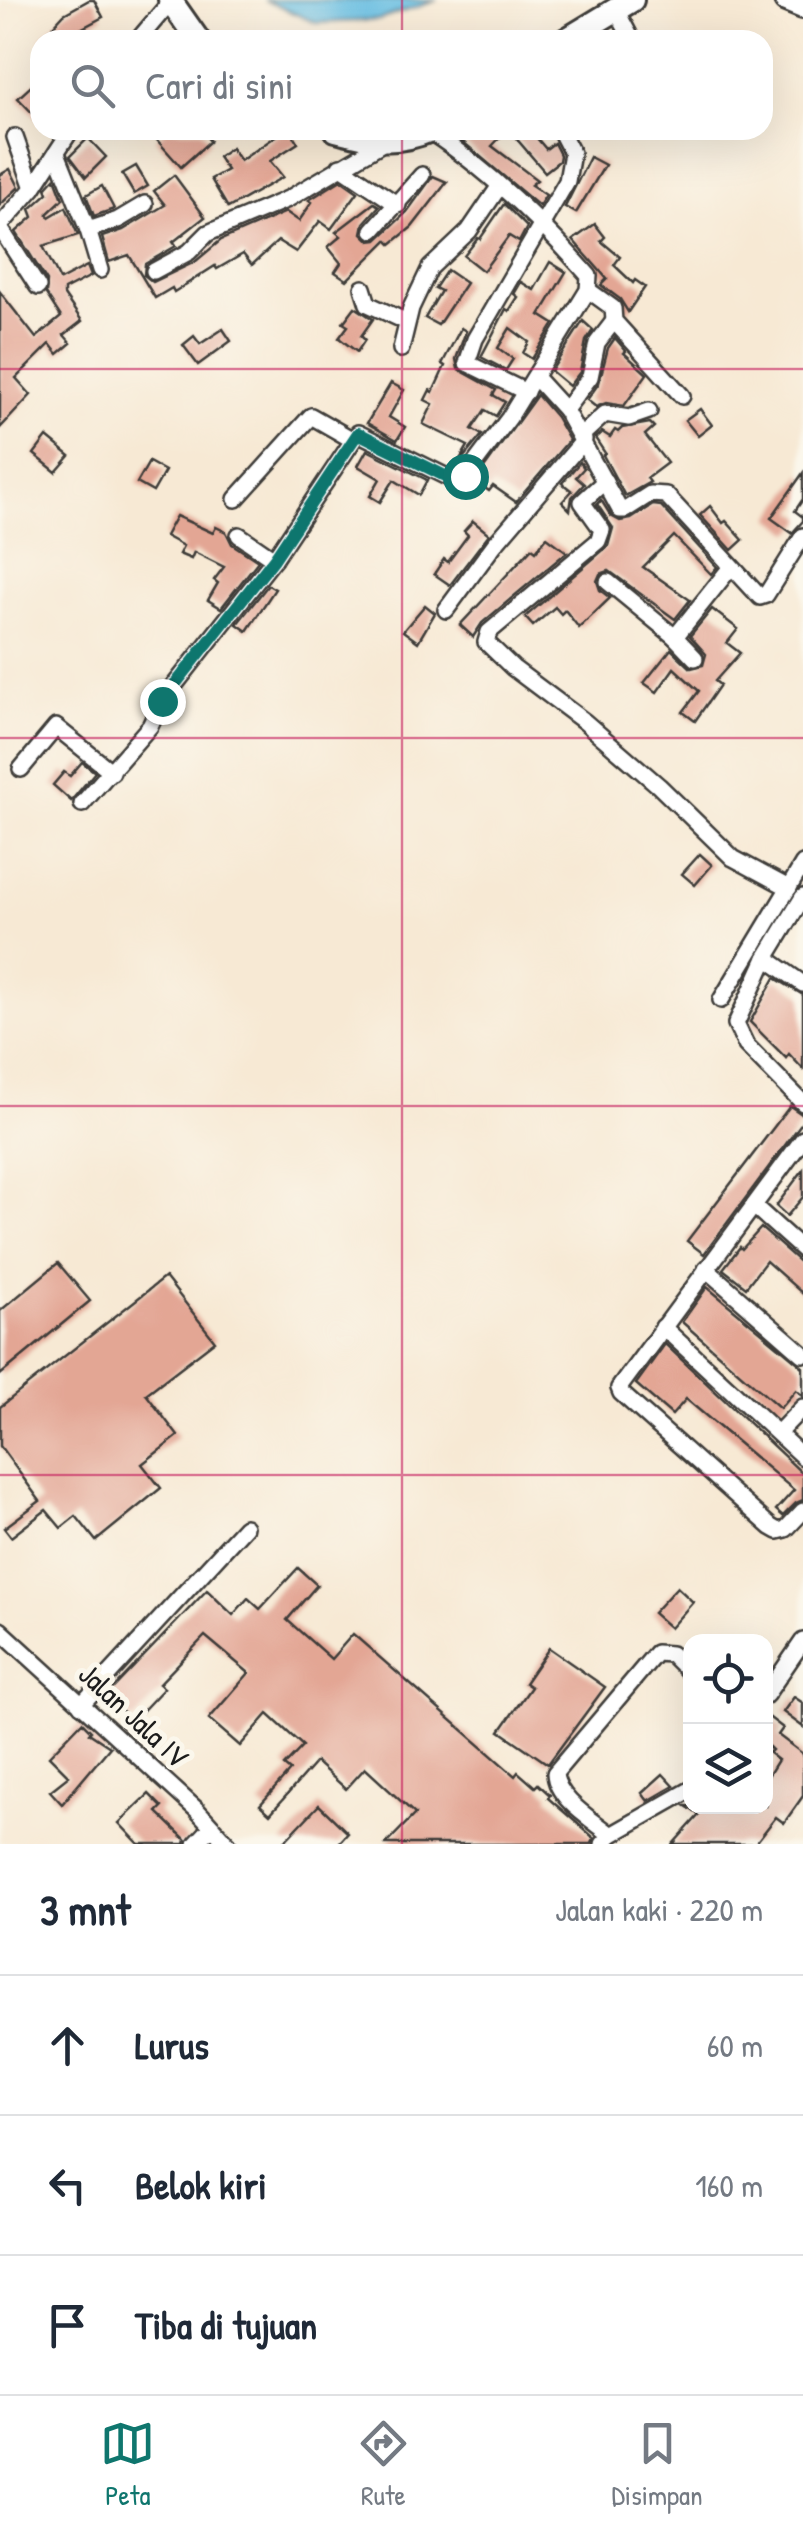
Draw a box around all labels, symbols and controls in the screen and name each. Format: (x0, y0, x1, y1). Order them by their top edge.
search box (30, 30, 773, 140)
icon: search (65, 58, 120, 113)
text: Cari di sini (145, 59, 294, 111)
route start (443, 454, 489, 500)
route end (140, 679, 186, 725)
map controls (683, 1634, 773, 1814)
button: locate (683, 1634, 773, 1724)
street label: Jalan Jala IV (70, 1654, 198, 1776)
button: layers (683, 1724, 773, 1814)
text: 3 mnt (40, 1881, 130, 1938)
text: Jalan kaki · 220 m (555, 1888, 763, 1931)
icon: ahead (40, 2018, 95, 2073)
text: Lurus (135, 2019, 209, 2071)
text: 60 m (707, 2024, 763, 2067)
icon: left (40, 2158, 95, 2213)
text: Belok kiri (135, 2159, 267, 2211)
text: 160 m (695, 2164, 763, 2207)
icon: arrive (40, 2298, 95, 2353)
text: Tiba di tujuan (135, 2299, 317, 2351)
tab: Peta (100, 2416, 155, 2514)
tab: Rute (356, 2416, 411, 2514)
tab: Disimpan (611, 2416, 703, 2514)

